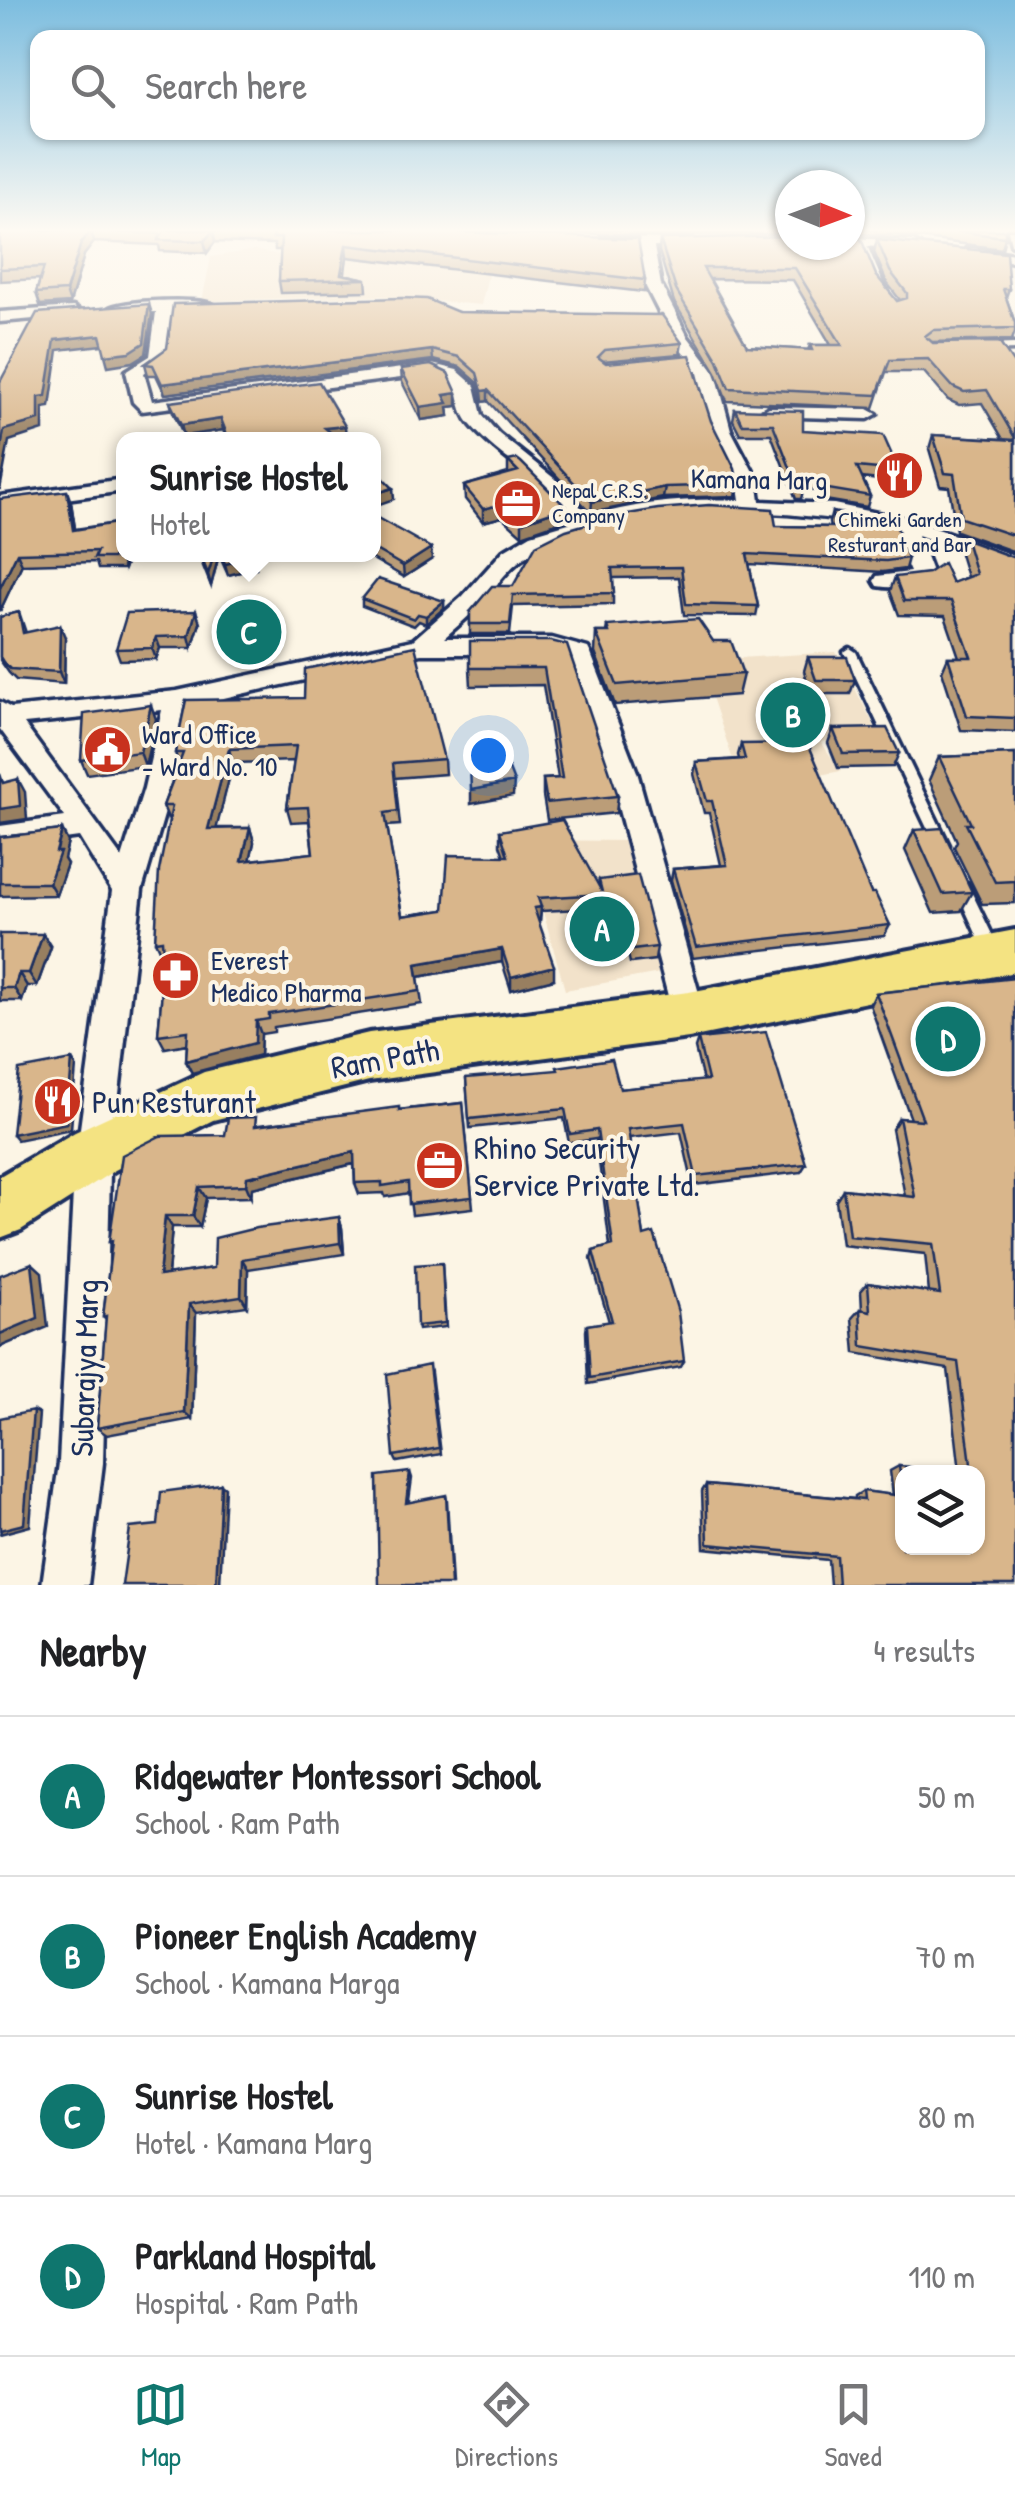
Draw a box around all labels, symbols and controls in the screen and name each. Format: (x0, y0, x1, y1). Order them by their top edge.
search box (30, 30, 985, 140)
icon: search (65, 58, 120, 113)
text: Search here (145, 59, 307, 111)
north arrow (775, 170, 865, 260)
popup (116, 432, 381, 562)
restaurant icon: Chimeki Garden Resturant and Bar (874, 449, 926, 501)
text: Sunrise Hostel (150, 450, 347, 502)
street label: Kamana Marg (690, 459, 828, 499)
place label: Nepal C.R.S. Company (552, 475, 648, 530)
office icon: Nepal C.R.S. Company (491, 477, 543, 529)
text: Hotel (150, 502, 210, 545)
place label: Chimeki Garden Resturant and Bar (828, 504, 972, 559)
pin: C (216, 594, 282, 670)
pin: B (760, 678, 826, 752)
place label: Ward Office - Ward No. 10 (142, 715, 277, 785)
public building icon: Ward Office - Ward No. 10 (81, 724, 133, 776)
your location (463, 730, 514, 781)
pin: A (570, 892, 634, 966)
place label: Everest Medico Pharma (211, 941, 362, 1011)
pharmacy icon: Everest Medico Pharma (150, 950, 202, 1002)
pin: D (916, 1002, 980, 1076)
street label: Ram Path (328, 1027, 442, 1089)
restaurant icon: Pun Resturant (31, 1075, 83, 1127)
place label: Pun Resturant (92, 1080, 257, 1123)
place label: Rhino Security Service Private Ltd. (474, 1126, 700, 1206)
office icon: Rhino Security Service Private Ltd. (413, 1139, 465, 1191)
street label: Subarajya Marg (59, 1279, 109, 1457)
map controls (895, 1465, 985, 1555)
button: layers (895, 1465, 985, 1555)
text: Nearby (40, 1622, 147, 1679)
text: 4 results (874, 1629, 975, 1672)
text: Ridgewater Montessori School (135, 1749, 540, 1801)
text: A (65, 1775, 80, 1818)
text: 50 m (918, 1775, 975, 1818)
text: School · Ram Path (135, 1801, 340, 1844)
text: Pioneer English Academy (135, 1909, 477, 1961)
text: B (64, 1935, 81, 1978)
text: 70 m (916, 1935, 975, 1978)
text: School · Kamana Marga (135, 1961, 400, 2004)
text: Sunrise Hostel (135, 2069, 333, 2121)
text: C (64, 2095, 81, 2138)
text: 80 m (918, 2095, 975, 2138)
text: Hotel · Kamana Marg (135, 2121, 372, 2164)
text: Parkland Hospital (135, 2229, 375, 2281)
text: D (65, 2255, 80, 2298)
text: 110 m (908, 2255, 975, 2298)
text: Hospital · Ram Path (135, 2281, 358, 2324)
tab: Map (133, 2377, 188, 2475)
tab: Directions (455, 2377, 558, 2475)
tab: Saved (825, 2377, 882, 2475)

